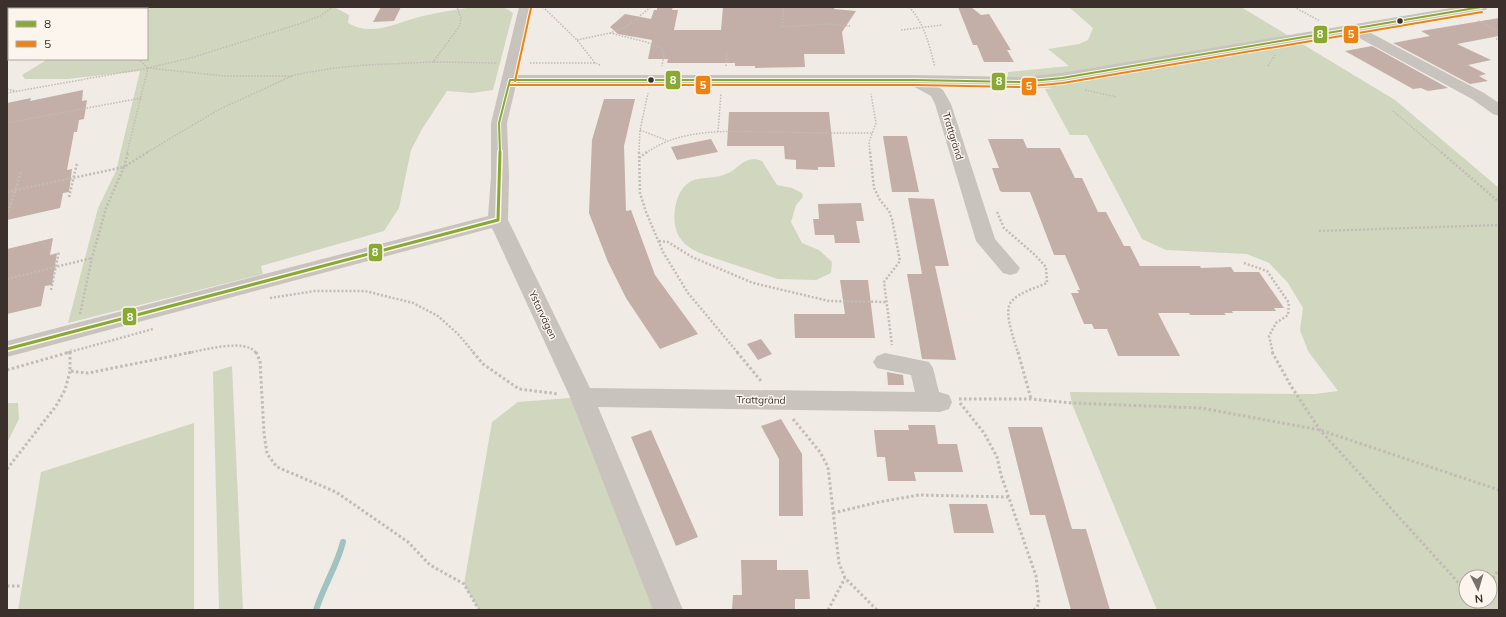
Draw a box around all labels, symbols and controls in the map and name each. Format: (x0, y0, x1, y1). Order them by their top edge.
legend (8, 8, 148, 60)
text: 8 (44, 16, 51, 31)
unlabelled marker (1395, 16, 1405, 26)
line badge: 8 (1313, 25, 1328, 44)
line badge: 5 (1343, 25, 1359, 44)
text: 8 (1317, 27, 1324, 41)
text: 5 (1348, 27, 1355, 41)
text: 5 (44, 36, 51, 51)
line badge: 8 (665, 70, 681, 90)
line badge: 8 (991, 72, 1006, 91)
text: 8 (670, 73, 677, 87)
text: 8 (996, 74, 1003, 88)
unlabelled marker (646, 75, 656, 85)
line badge: 5 (695, 75, 711, 95)
line badge: 5 (1021, 77, 1037, 96)
text: 5 (700, 78, 707, 92)
text: 5 (1026, 79, 1033, 93)
street label: Trattgränd (940, 111, 966, 161)
line badge: 8 (368, 243, 383, 262)
text: 8 (372, 245, 379, 259)
street label: Ystarvägen (526, 288, 560, 342)
line badge: 8 (122, 307, 137, 326)
text: 8 (127, 310, 134, 324)
street label: Trattgränd (736, 393, 786, 407)
north arrow (1458, 569, 1498, 609)
text: N (1474, 592, 1484, 606)

